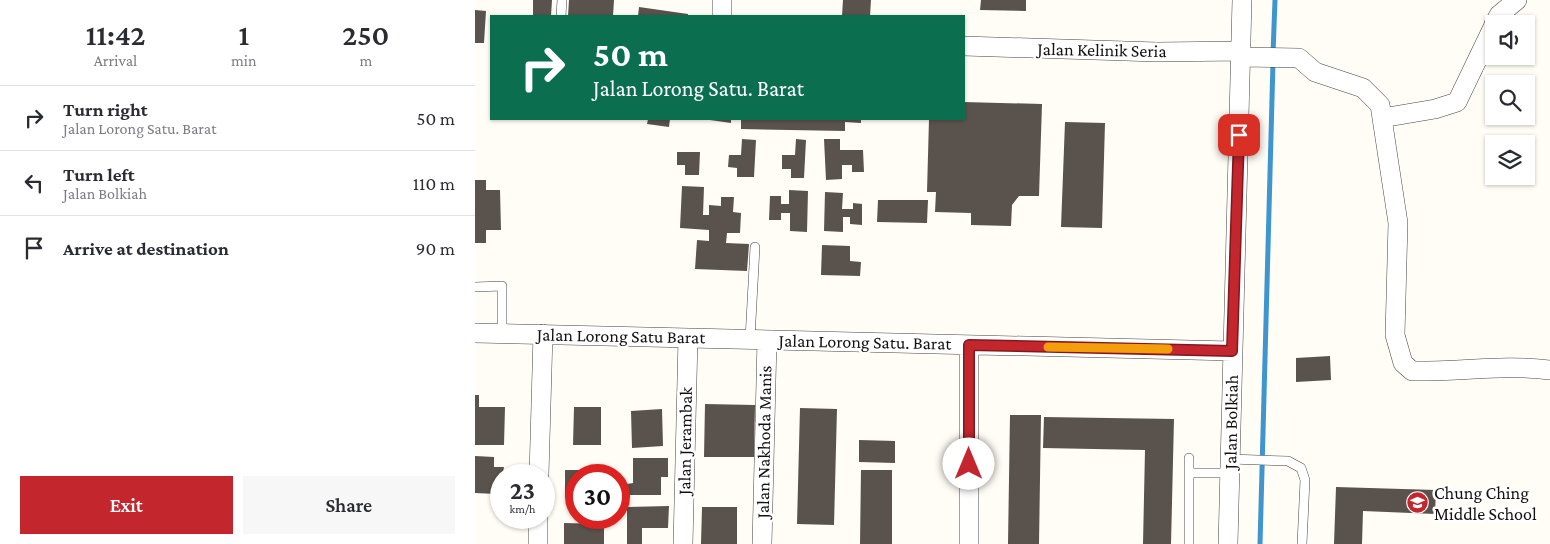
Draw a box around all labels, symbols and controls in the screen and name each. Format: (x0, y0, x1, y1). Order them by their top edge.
map controls (1485, 15, 1535, 185)
button: sound (1485, 15, 1535, 65)
text: 11:42 (86, 18, 145, 51)
text: 1 (238, 18, 249, 51)
text: 250 (342, 18, 389, 51)
icon: right (510, 35, 575, 100)
text: 50 m (593, 35, 668, 74)
street label: Jalan Kelinik Seria (1035, 39, 1167, 61)
text: Arrival (94, 52, 137, 69)
text: min (231, 52, 257, 69)
text: m (359, 52, 372, 69)
button: search (1485, 75, 1535, 125)
text: Jalan Lorong Satu. Barat (593, 76, 804, 101)
text: Turn right (63, 99, 148, 120)
icon: right (20, 104, 48, 132)
text: 50 m (416, 108, 455, 129)
pin (1218, 114, 1260, 156)
text: Jalan Lorong Satu. Barat (63, 120, 216, 137)
icon: arrive (1225, 121, 1253, 149)
button: layers (1485, 135, 1535, 185)
text: Turn left (63, 164, 135, 185)
icon: left (20, 169, 48, 197)
text: 110 m (413, 173, 455, 194)
text: Jalan Bolkiah (63, 185, 147, 202)
icon: arrive (20, 234, 48, 262)
text: Arrive at destination (63, 238, 229, 259)
text: 90 m (416, 238, 455, 259)
street label: Jalan Lorong Satu Barat (535, 324, 706, 347)
street label: Jalan Lorong Satu. Barat (777, 330, 953, 354)
street label: Jalan Nakhoda Manis (753, 365, 775, 521)
street label: Jalan Bolkiah (1220, 374, 1242, 471)
street label: Jalan Jerambak (674, 386, 696, 497)
position arrow (942, 437, 994, 489)
speed limit sign: 30 (565, 464, 630, 529)
button: Exit (20, 476, 233, 534)
button: Share (243, 476, 455, 534)
text: 23 (510, 477, 535, 504)
place label: Chung Ching Middle School (1434, 483, 1537, 524)
school or university icon: Chung Ching Middle School (1406, 491, 1430, 515)
text: km/h (510, 502, 535, 516)

